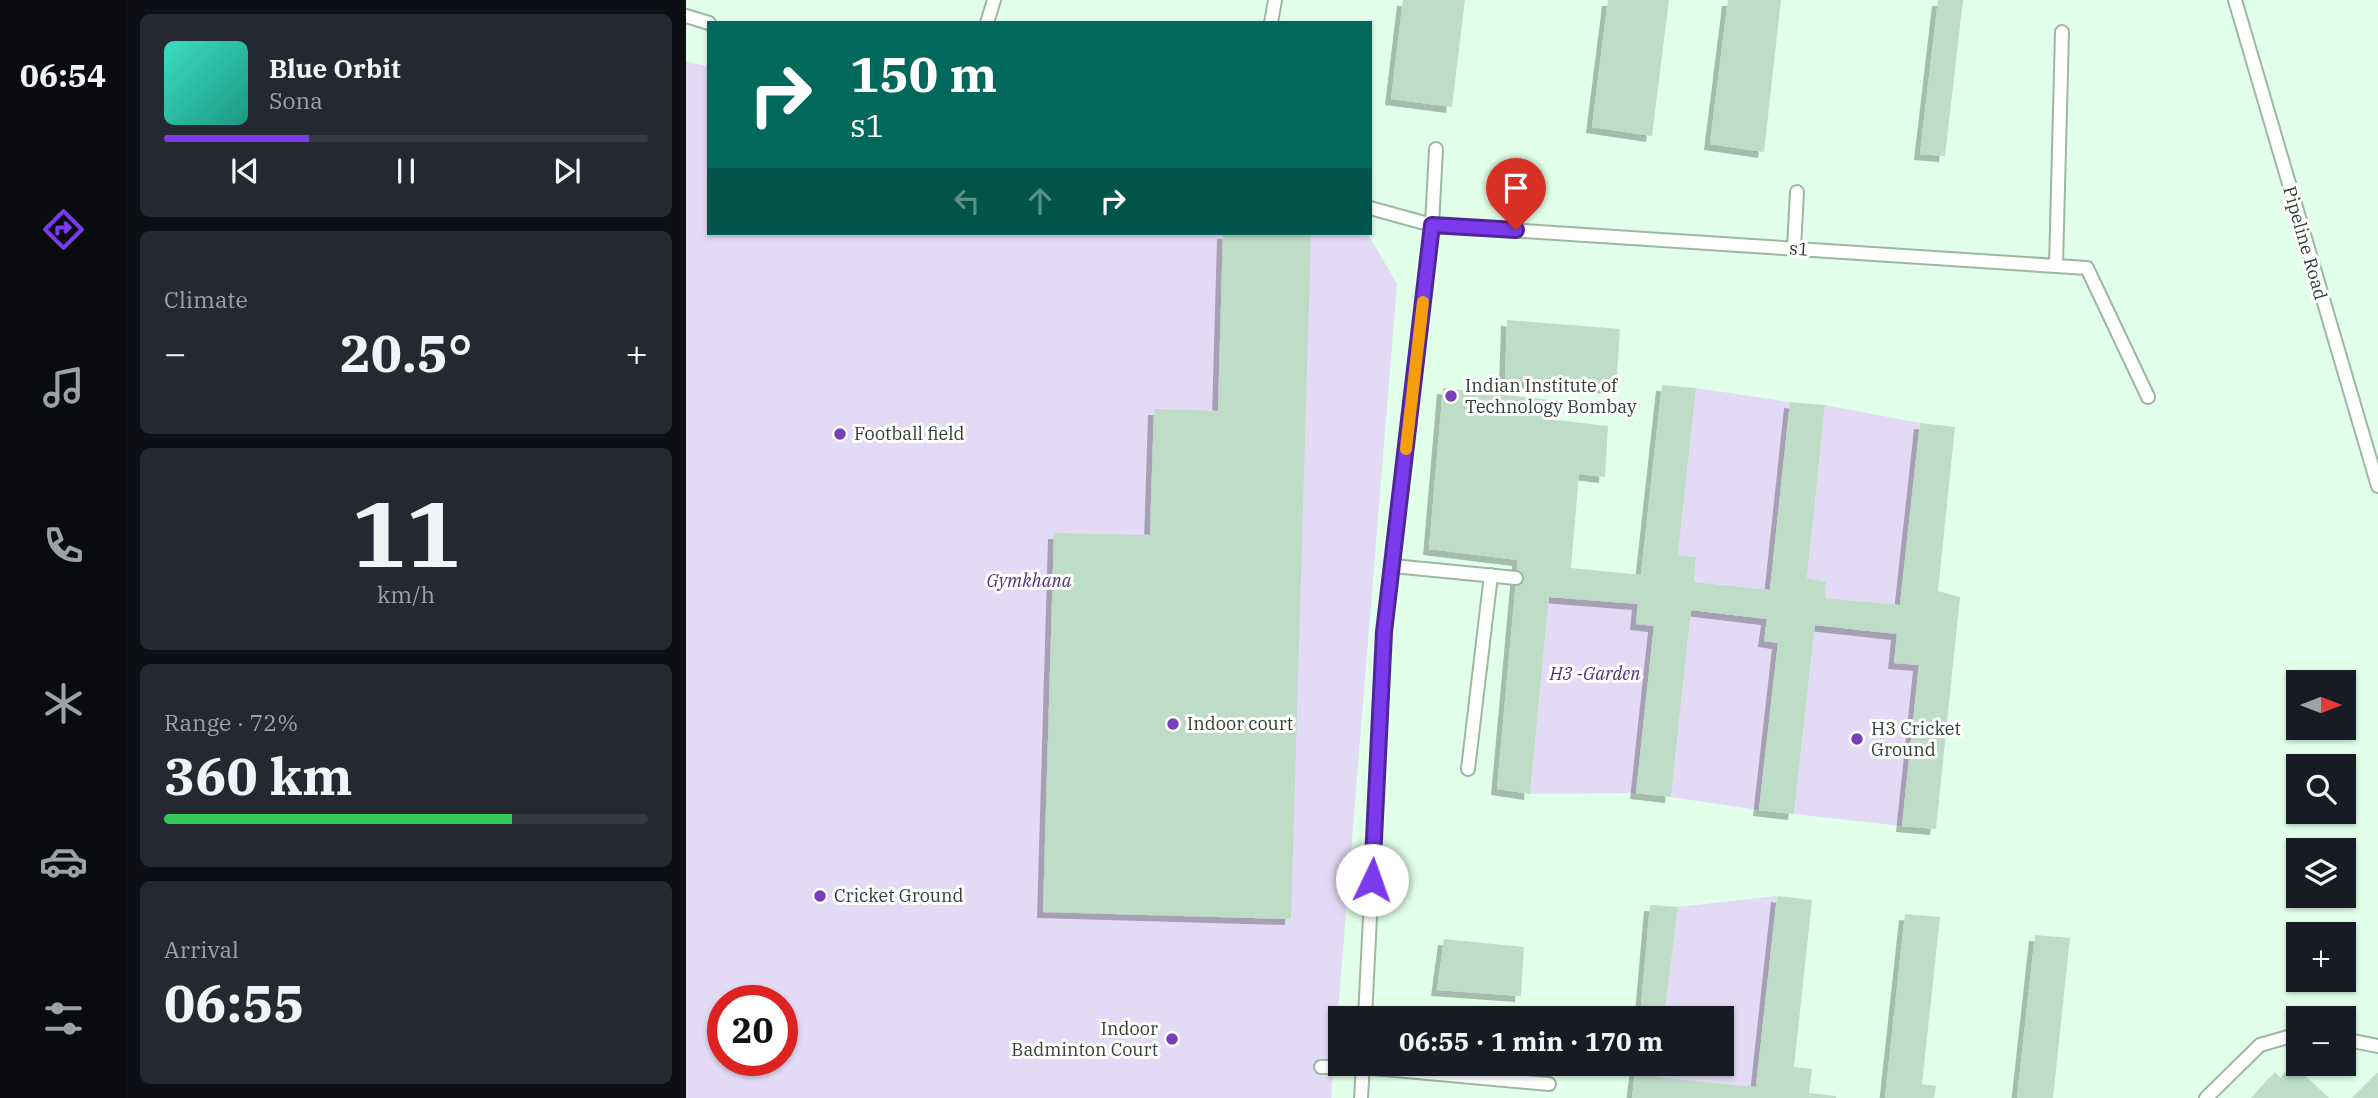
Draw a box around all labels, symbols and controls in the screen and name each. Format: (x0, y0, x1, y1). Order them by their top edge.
text: 150 m (850, 42, 997, 105)
icon: right (735, 49, 826, 140)
text: Blue Orbit (269, 51, 401, 85)
text: 06:54 (20, 54, 106, 96)
text: Sona (269, 85, 323, 115)
text: s1 (850, 104, 885, 146)
icon: previous (226, 152, 264, 190)
icon: pause (387, 152, 425, 190)
icon: next (548, 152, 586, 190)
pin (1486, 158, 1546, 230)
icon: arrive (1497, 169, 1535, 207)
icon: left (948, 182, 986, 220)
icon: ahead (1021, 182, 1059, 220)
icon: right (1094, 182, 1132, 220)
street label: Pipeline Road (2278, 183, 2333, 302)
icon: directions (39, 205, 88, 254)
street label: s1 (1788, 236, 1810, 261)
text: Climate (164, 284, 248, 314)
text: 20.5° (340, 319, 472, 386)
text: − (164, 328, 187, 377)
text: + (625, 328, 648, 377)
icon: music (39, 363, 88, 412)
place label: Indian Institute of Technology Bombay (1465, 374, 1637, 418)
marker: Indian Institute of Technology Bombay (1443, 388, 1459, 404)
place label: Football field (854, 422, 965, 445)
marker: Football field (832, 426, 848, 442)
text: 11 (351, 474, 461, 592)
icon: phone (39, 521, 88, 570)
park label: Gymkhana (987, 569, 1072, 592)
text: km/h (377, 579, 435, 609)
park label: H3 -Garden (1548, 662, 1641, 685)
north arrow (2286, 670, 2356, 740)
map controls (2286, 670, 2356, 1076)
icon: climate (39, 679, 88, 728)
text: Range · 72% (164, 707, 298, 737)
place label: Indoor court (1187, 712, 1293, 735)
marker: Indoor court (1165, 716, 1181, 732)
place label: H3 Cricket Ground (1871, 717, 1961, 761)
marker: H3 Cricket Ground (1849, 731, 1865, 747)
text: 360 km (164, 742, 353, 809)
button: search (2286, 754, 2356, 824)
icon: car (39, 837, 88, 886)
button: layers (2286, 838, 2356, 908)
position arrow (1335, 843, 1409, 917)
place label: Cricket Ground (834, 884, 964, 907)
marker: Cricket Ground (812, 888, 828, 904)
button: + (2286, 922, 2356, 992)
text: Arrival (164, 934, 239, 964)
text: 06:55 (164, 969, 305, 1036)
speed limit sign: 20 (707, 985, 798, 1076)
icon: filters (39, 994, 88, 1043)
button: − (2286, 1006, 2356, 1076)
place label: Indoor Badminton Court (1011, 1017, 1158, 1061)
text: 06:55 · 1 min · 170 m (1399, 1024, 1663, 1058)
marker: Indoor Badminton Court (1164, 1031, 1180, 1047)

